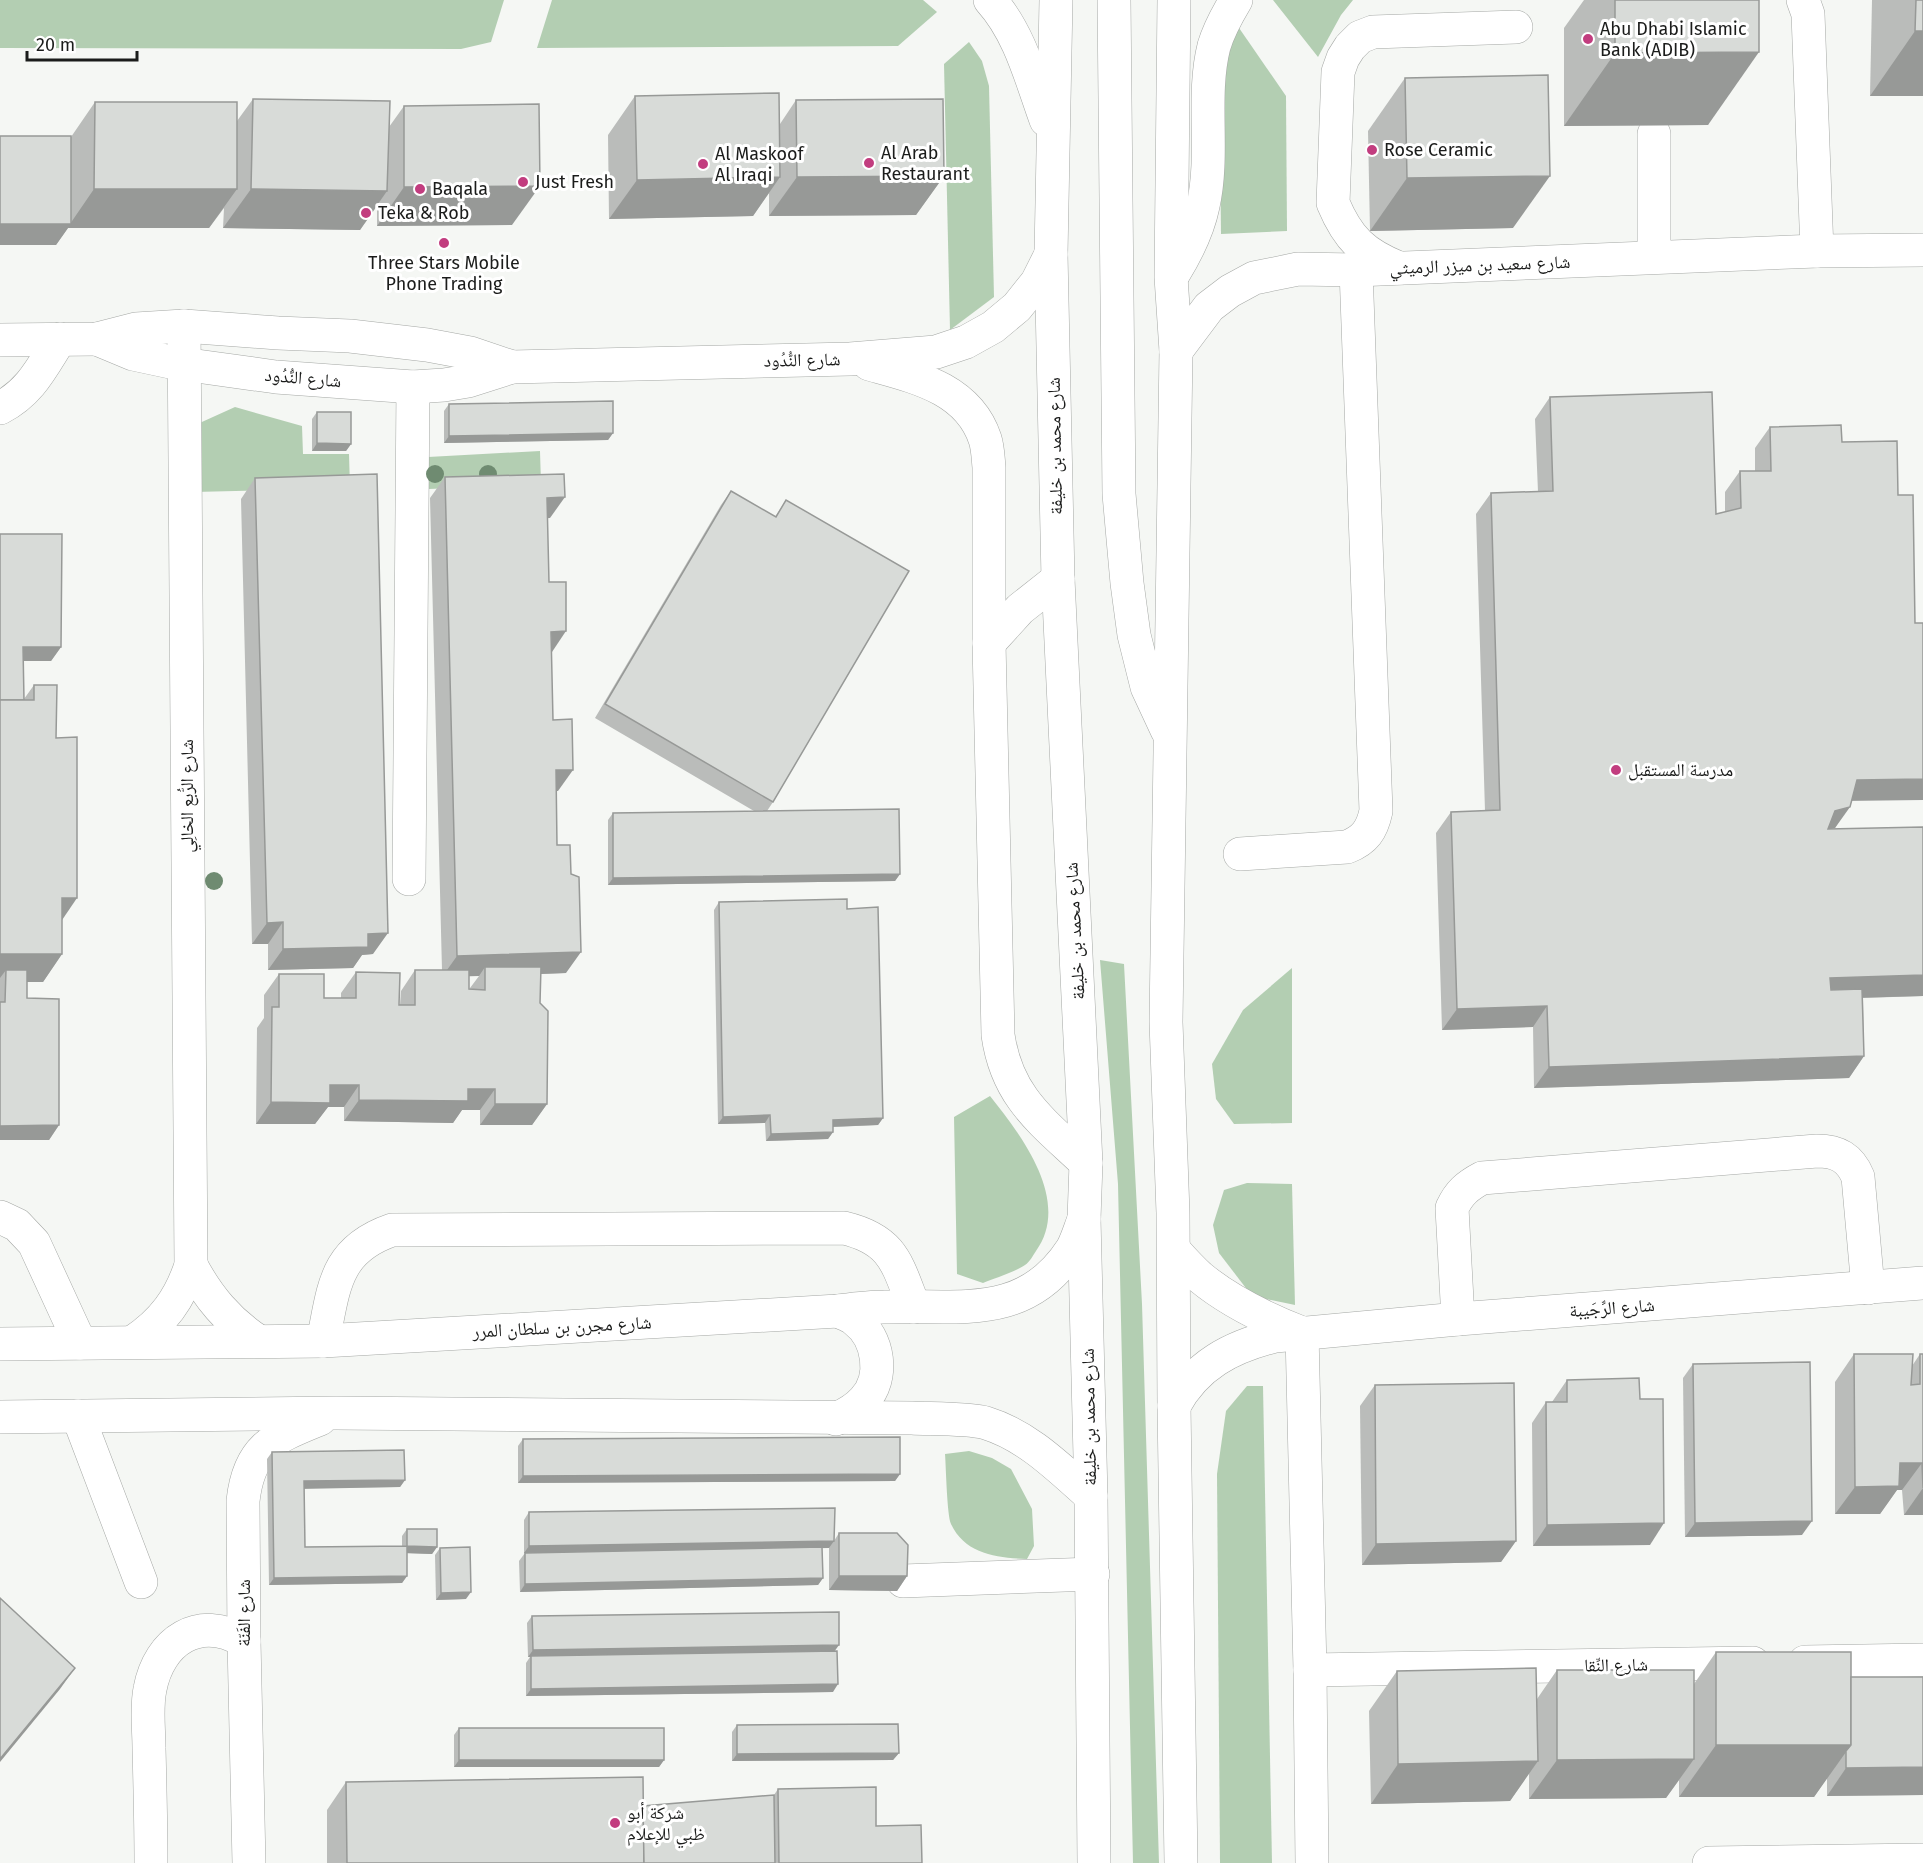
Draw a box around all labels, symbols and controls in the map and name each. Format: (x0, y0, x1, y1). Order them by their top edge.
place label: Abu Dhabi Islamic Bank (ADIB) (1600, 18, 1747, 61)
scale bar (27, 24, 136, 62)
marker: Abu Dhabi Islamic Bank (ADIB) (1581, 32, 1595, 46)
text: 20 m (36, 34, 75, 56)
place label: Rose Ceramic (1384, 139, 1493, 161)
place label: Al Arab Restaurant (881, 142, 970, 185)
place label: Al Maskoof Al Iraqi (715, 143, 805, 186)
marker: Rose Ceramic (1365, 143, 1379, 157)
marker: Al Arab Restaurant (862, 156, 876, 170)
marker: Al Maskoof Al Iraqi (696, 157, 710, 171)
place label: Just Fresh (535, 171, 614, 193)
marker: Just Fresh (516, 175, 530, 189)
place label: Baqala (432, 178, 488, 200)
marker: Baqala (413, 182, 427, 196)
place label: Teka & Rob (378, 202, 469, 224)
marker: Teka & Rob (359, 206, 373, 220)
marker: Three Stars Mobile Phone Trading (437, 236, 451, 250)
street label: شارع سعيد بن ميزر الرميثي (1389, 251, 1571, 283)
place label: Three Stars Mobile Phone Trading (368, 252, 520, 295)
street label: شارع النُّدُود (763, 348, 841, 372)
street label: شارع النُّدُود (264, 364, 342, 392)
street label: شارع محمد بن خليفة (1043, 377, 1067, 515)
street label: شارع الرُّبع الخالِي (176, 739, 202, 853)
place label: مدرسة المستقبل (1628, 759, 1733, 781)
marker: مدرسة المستقبل (1609, 763, 1623, 777)
street label: شارع محمد بن خليفة (1060, 862, 1090, 1000)
street label: شارع الرِّجَيبة (1568, 1294, 1656, 1322)
street label: شارع مجرن بن سلطان المرر (471, 1311, 652, 1343)
street label: شارع محمد بن خليفة (1077, 1348, 1101, 1486)
street label: شارع الفَنّة (233, 1579, 255, 1647)
street label: شارع النِّقا (1584, 1653, 1648, 1677)
place label: شركة أبو ظبي للإعلام (627, 1802, 705, 1849)
marker: شركة أبو ظبي للإعلام (608, 1816, 622, 1830)

